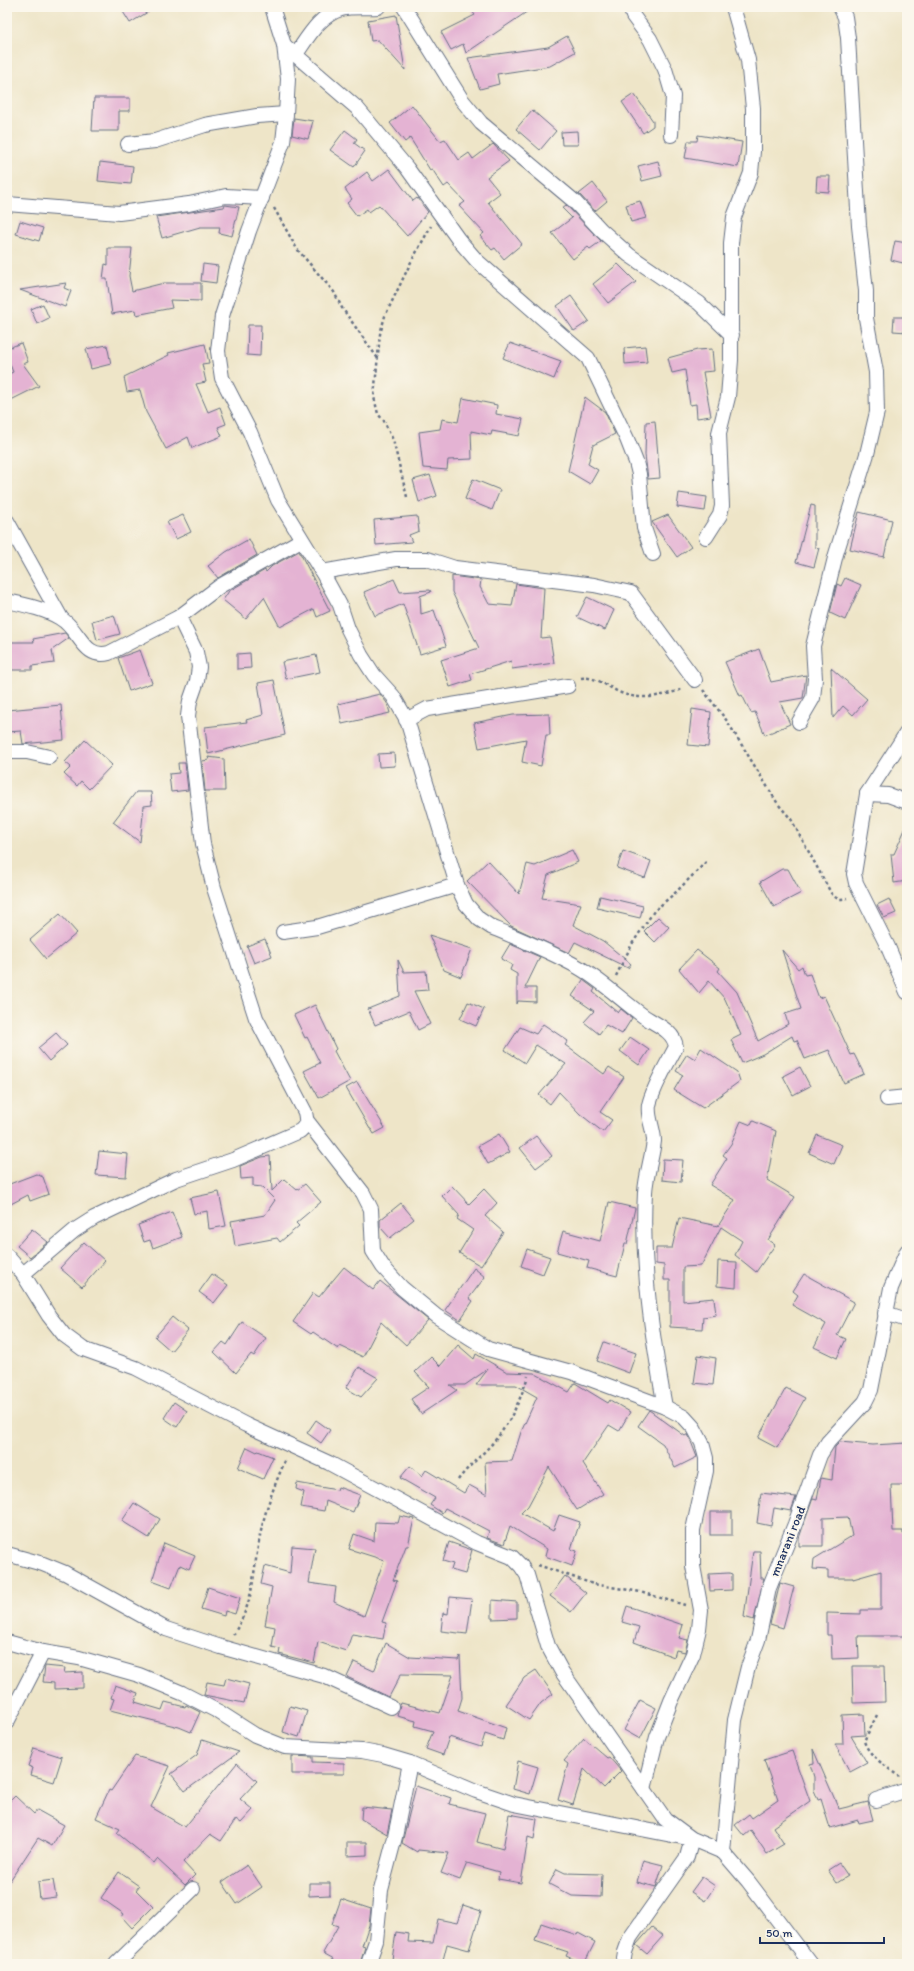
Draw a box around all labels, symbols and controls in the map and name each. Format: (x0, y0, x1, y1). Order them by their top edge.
street label: mnarani road (767, 1504, 808, 1579)
scale bar (760, 1919, 884, 1945)
text: 50 m (766, 1926, 792, 1940)

